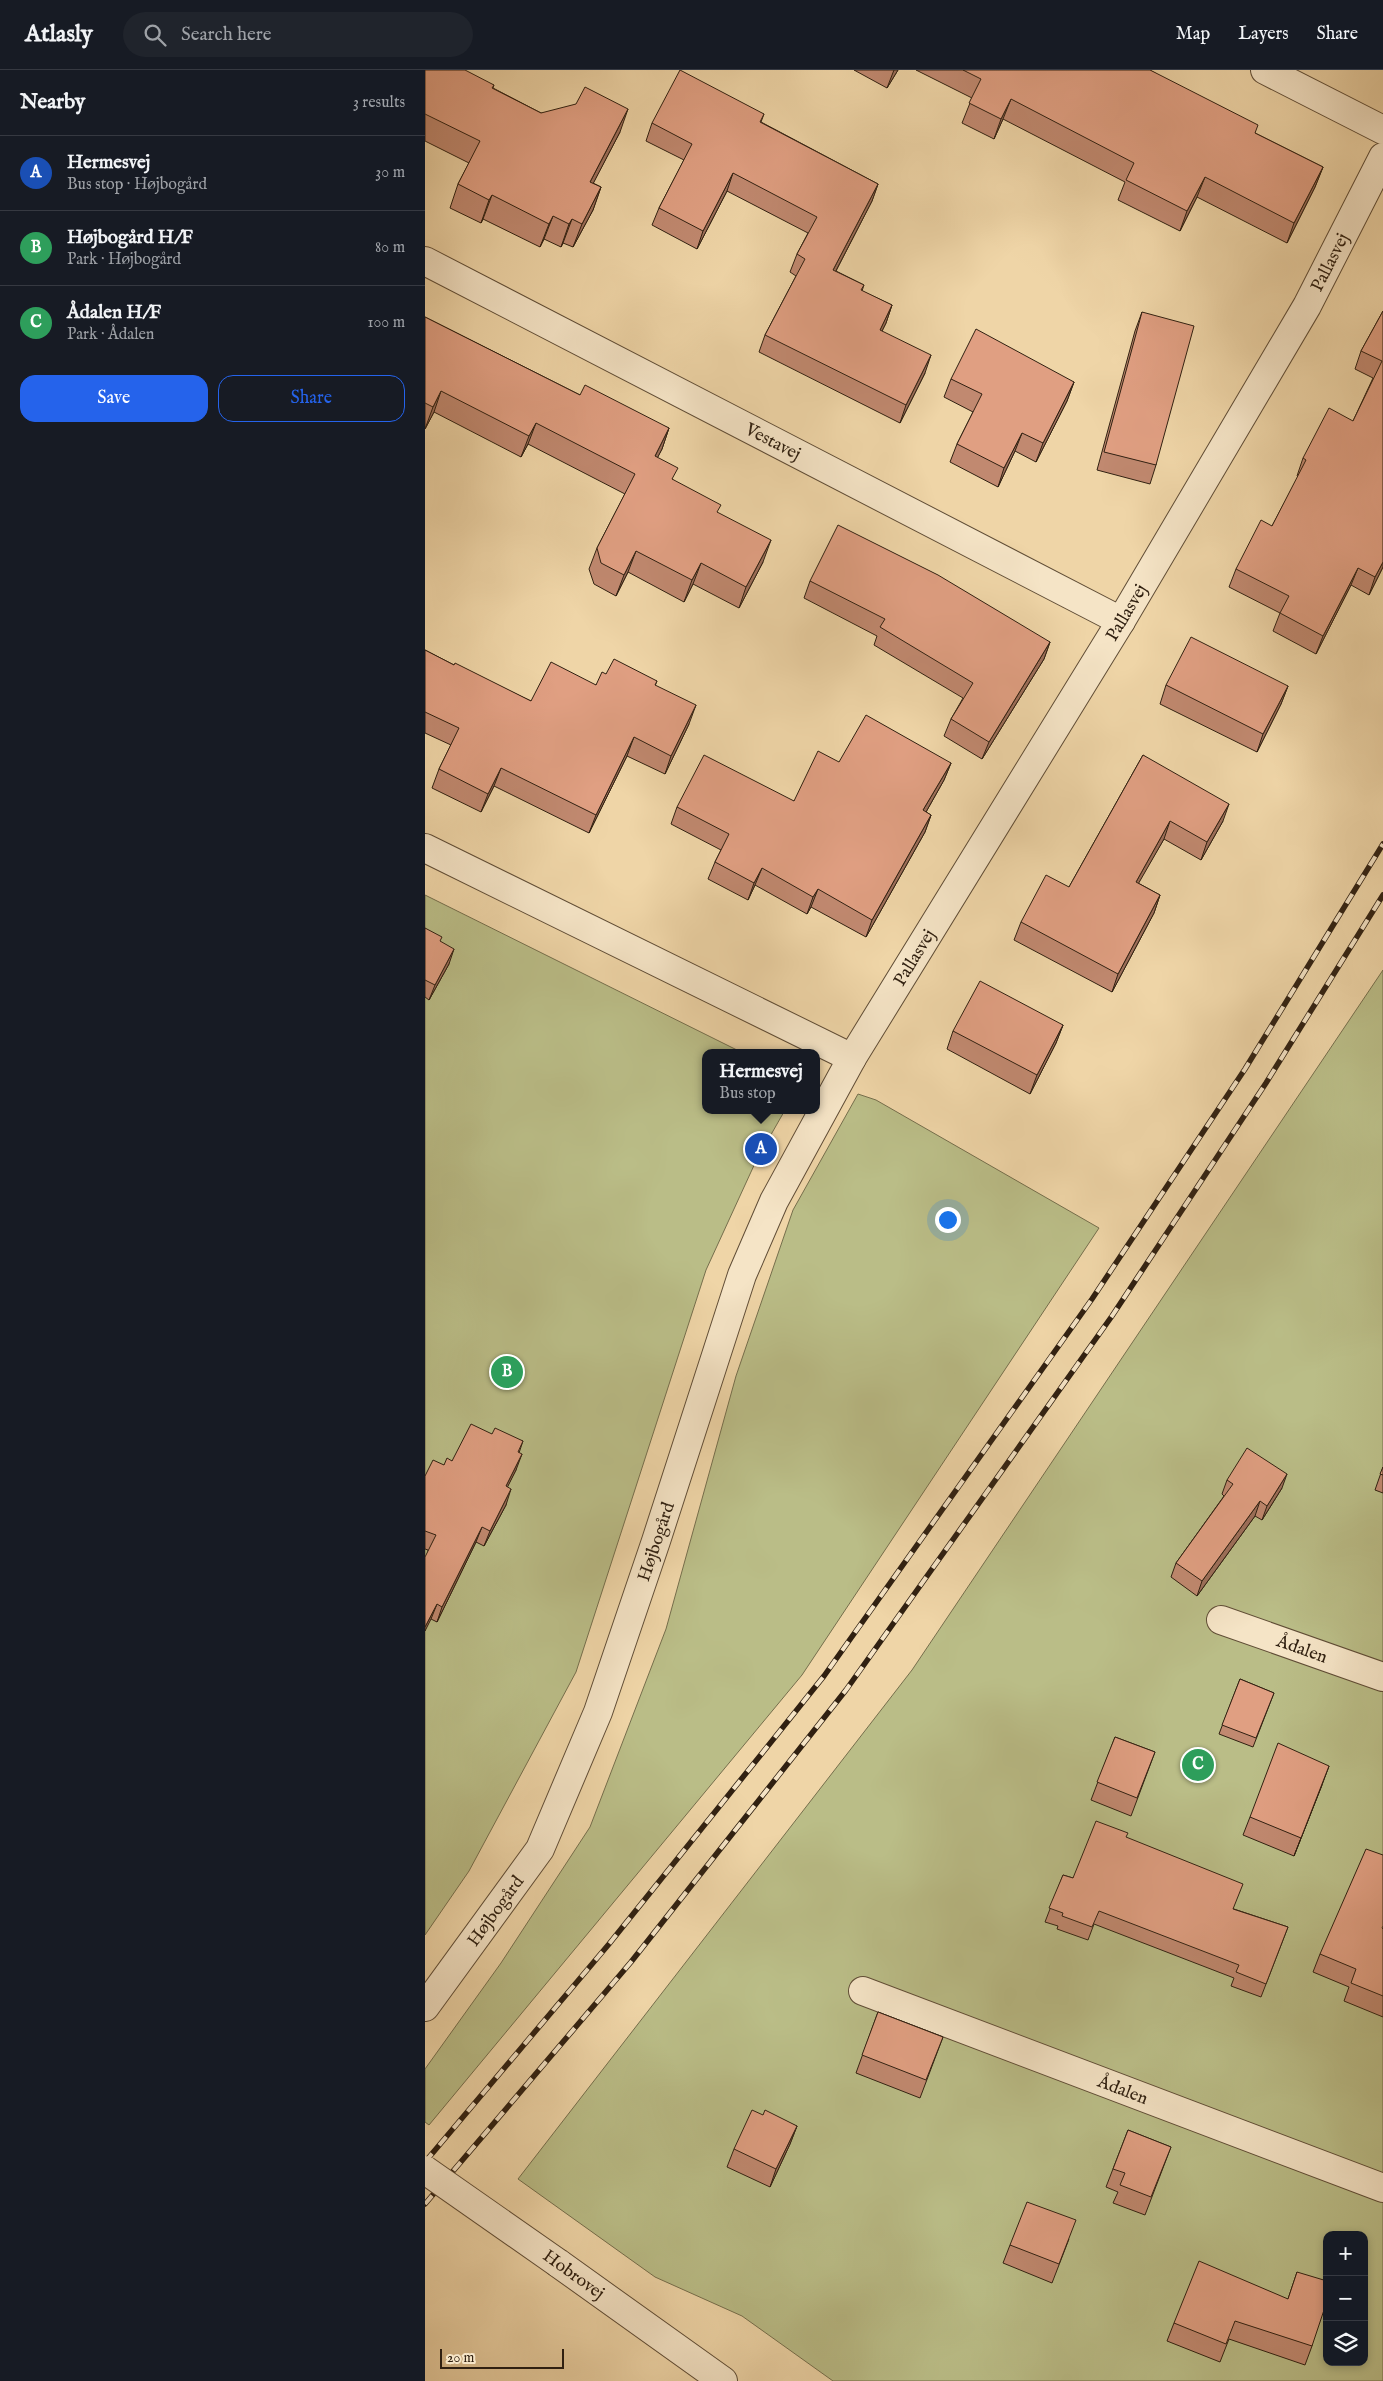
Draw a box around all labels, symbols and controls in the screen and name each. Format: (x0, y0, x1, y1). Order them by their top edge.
search box (123, 12, 473, 57)
text: Atlasly (25, 19, 93, 50)
icon: search (141, 21, 169, 49)
text: Search here (181, 23, 271, 47)
text: Map (1176, 23, 1210, 46)
text: Layers (1238, 23, 1289, 46)
text: Share (1317, 23, 1358, 46)
text: Nearby (20, 89, 85, 116)
text: 3 results (353, 93, 405, 113)
text: Hermesvej (67, 151, 150, 175)
text: A (31, 163, 41, 183)
text: 30 m (375, 163, 405, 183)
text: Bus stop · Højbogård (67, 175, 207, 195)
text: Højbogård H/F (67, 226, 193, 250)
street label: Pallasvej (1306, 230, 1355, 296)
text: B (31, 238, 41, 258)
text: 80 m (375, 238, 405, 258)
text: Park · Højbogård (67, 250, 181, 270)
text: Ådalen H/F (67, 301, 161, 325)
text: C (30, 313, 42, 333)
text: 100 m (368, 313, 405, 333)
text: Park · Ådalen (67, 325, 154, 345)
button: Save (20, 375, 208, 422)
button: Share (218, 375, 405, 422)
street label: Vestavej (740, 418, 804, 466)
street label: Pallasvej (1101, 580, 1153, 646)
street label: Pallasvej (889, 925, 941, 991)
popup (702, 1049, 820, 1114)
text: Hermesvej (719, 1060, 803, 1084)
text: Bus stop (719, 1084, 776, 1104)
pin: A (745, 1130, 777, 1168)
your location (935, 1207, 961, 1233)
pin: B (491, 1353, 523, 1391)
street label: Højbogård (633, 1499, 681, 1585)
street label: Ådalen (1272, 1628, 1330, 1670)
pin: C (1182, 1746, 1214, 1784)
street label: Højbogård (463, 1871, 530, 1952)
street label: Ådalen (1093, 2069, 1151, 2111)
map controls (1323, 2231, 1368, 2366)
button: + (1323, 2231, 1368, 2276)
street label: Hobrovej (538, 2245, 609, 2305)
button: − (1323, 2276, 1368, 2321)
button: layers (1323, 2321, 1368, 2366)
scale bar (440, 2346, 564, 2369)
text: 20 m (447, 2349, 474, 2367)

